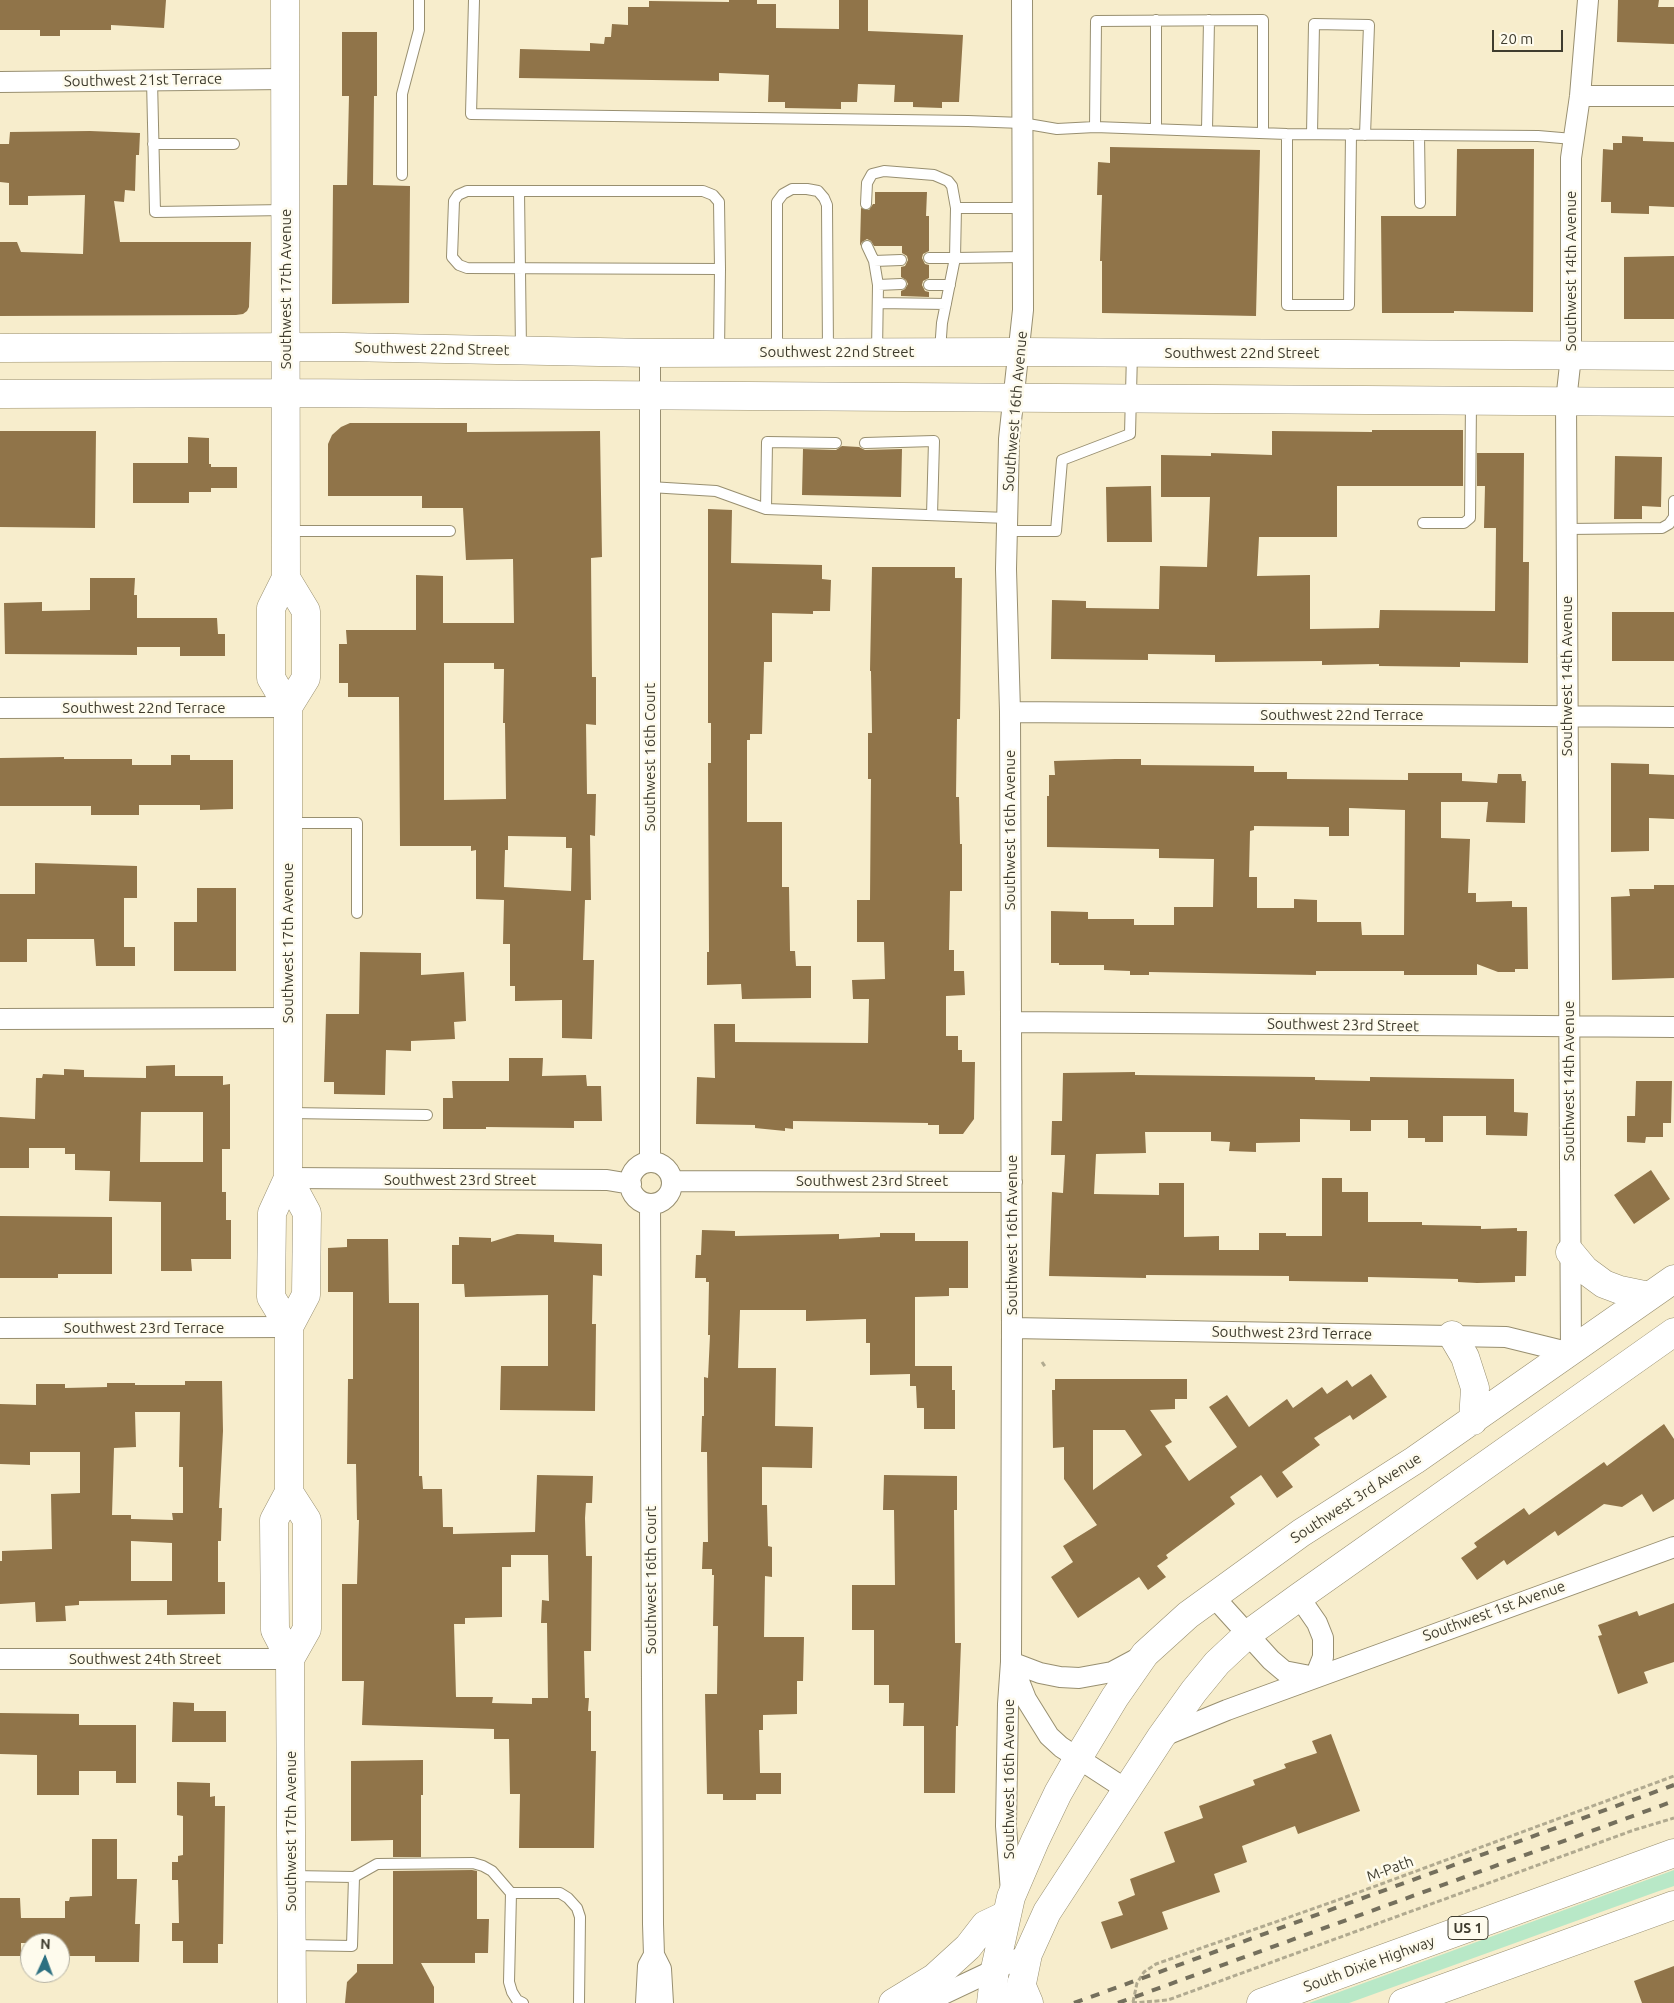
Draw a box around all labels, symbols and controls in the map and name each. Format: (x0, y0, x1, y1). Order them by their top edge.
scale bar (1494, 20, 1565, 52)
text: 20 m (1500, 30, 1533, 47)
street label: Southwest 21st Terrace (64, 70, 222, 90)
street label: Southwest 14th Avenue (1562, 191, 1580, 351)
street label: Southwest 17th Avenue (277, 209, 295, 369)
street label: Southwest 16th Avenue (999, 330, 1031, 492)
street label: Southwest 22nd Street (354, 339, 510, 359)
street label: Southwest 22nd Street (760, 343, 914, 361)
street label: Southwest 22nd Street (1165, 344, 1319, 362)
street label: Southwest 14th Avenue (1558, 596, 1576, 756)
street label: Southwest 16th Court (641, 683, 659, 831)
street label: Southwest 22nd Terrace (62, 699, 226, 717)
street label: Southwest 22nd Terrace (1260, 706, 1424, 724)
street label: Southwest 16th Avenue (1001, 750, 1019, 910)
street label: Southwest 17th Avenue (279, 863, 297, 1023)
street label: Southwest 14th Avenue (1560, 1001, 1578, 1161)
street label: Southwest 23rd Street (1267, 1015, 1419, 1035)
street label: Southwest 16th Avenue (1003, 1155, 1021, 1315)
street label: Southwest 23rd Street (384, 1171, 536, 1189)
street label: Southwest 23rd Street (796, 1172, 948, 1190)
street label: Southwest 23rd Terrace (64, 1319, 224, 1337)
street label: Southwest 23rd Terrace (1212, 1323, 1372, 1343)
street label: Southwest 3rd Avenue (1287, 1449, 1425, 1547)
street label: Southwest 16th Court (642, 1506, 660, 1654)
street label: Southwest 1st Avenue (1420, 1577, 1568, 1645)
street label: Southwest 24th Street (69, 1650, 221, 1668)
street label: Southwest 16th Avenue (1000, 1699, 1018, 1859)
street label: Southwest 17th Avenue (282, 1751, 300, 1911)
street label: M-Path (1364, 1852, 1416, 1886)
road number: US 1 (1448, 1916, 1488, 1940)
street label: South Dixie Highway (1301, 1932, 1437, 1996)
north arrow (20, 1933, 70, 1983)
text: N (40, 1936, 51, 1952)

